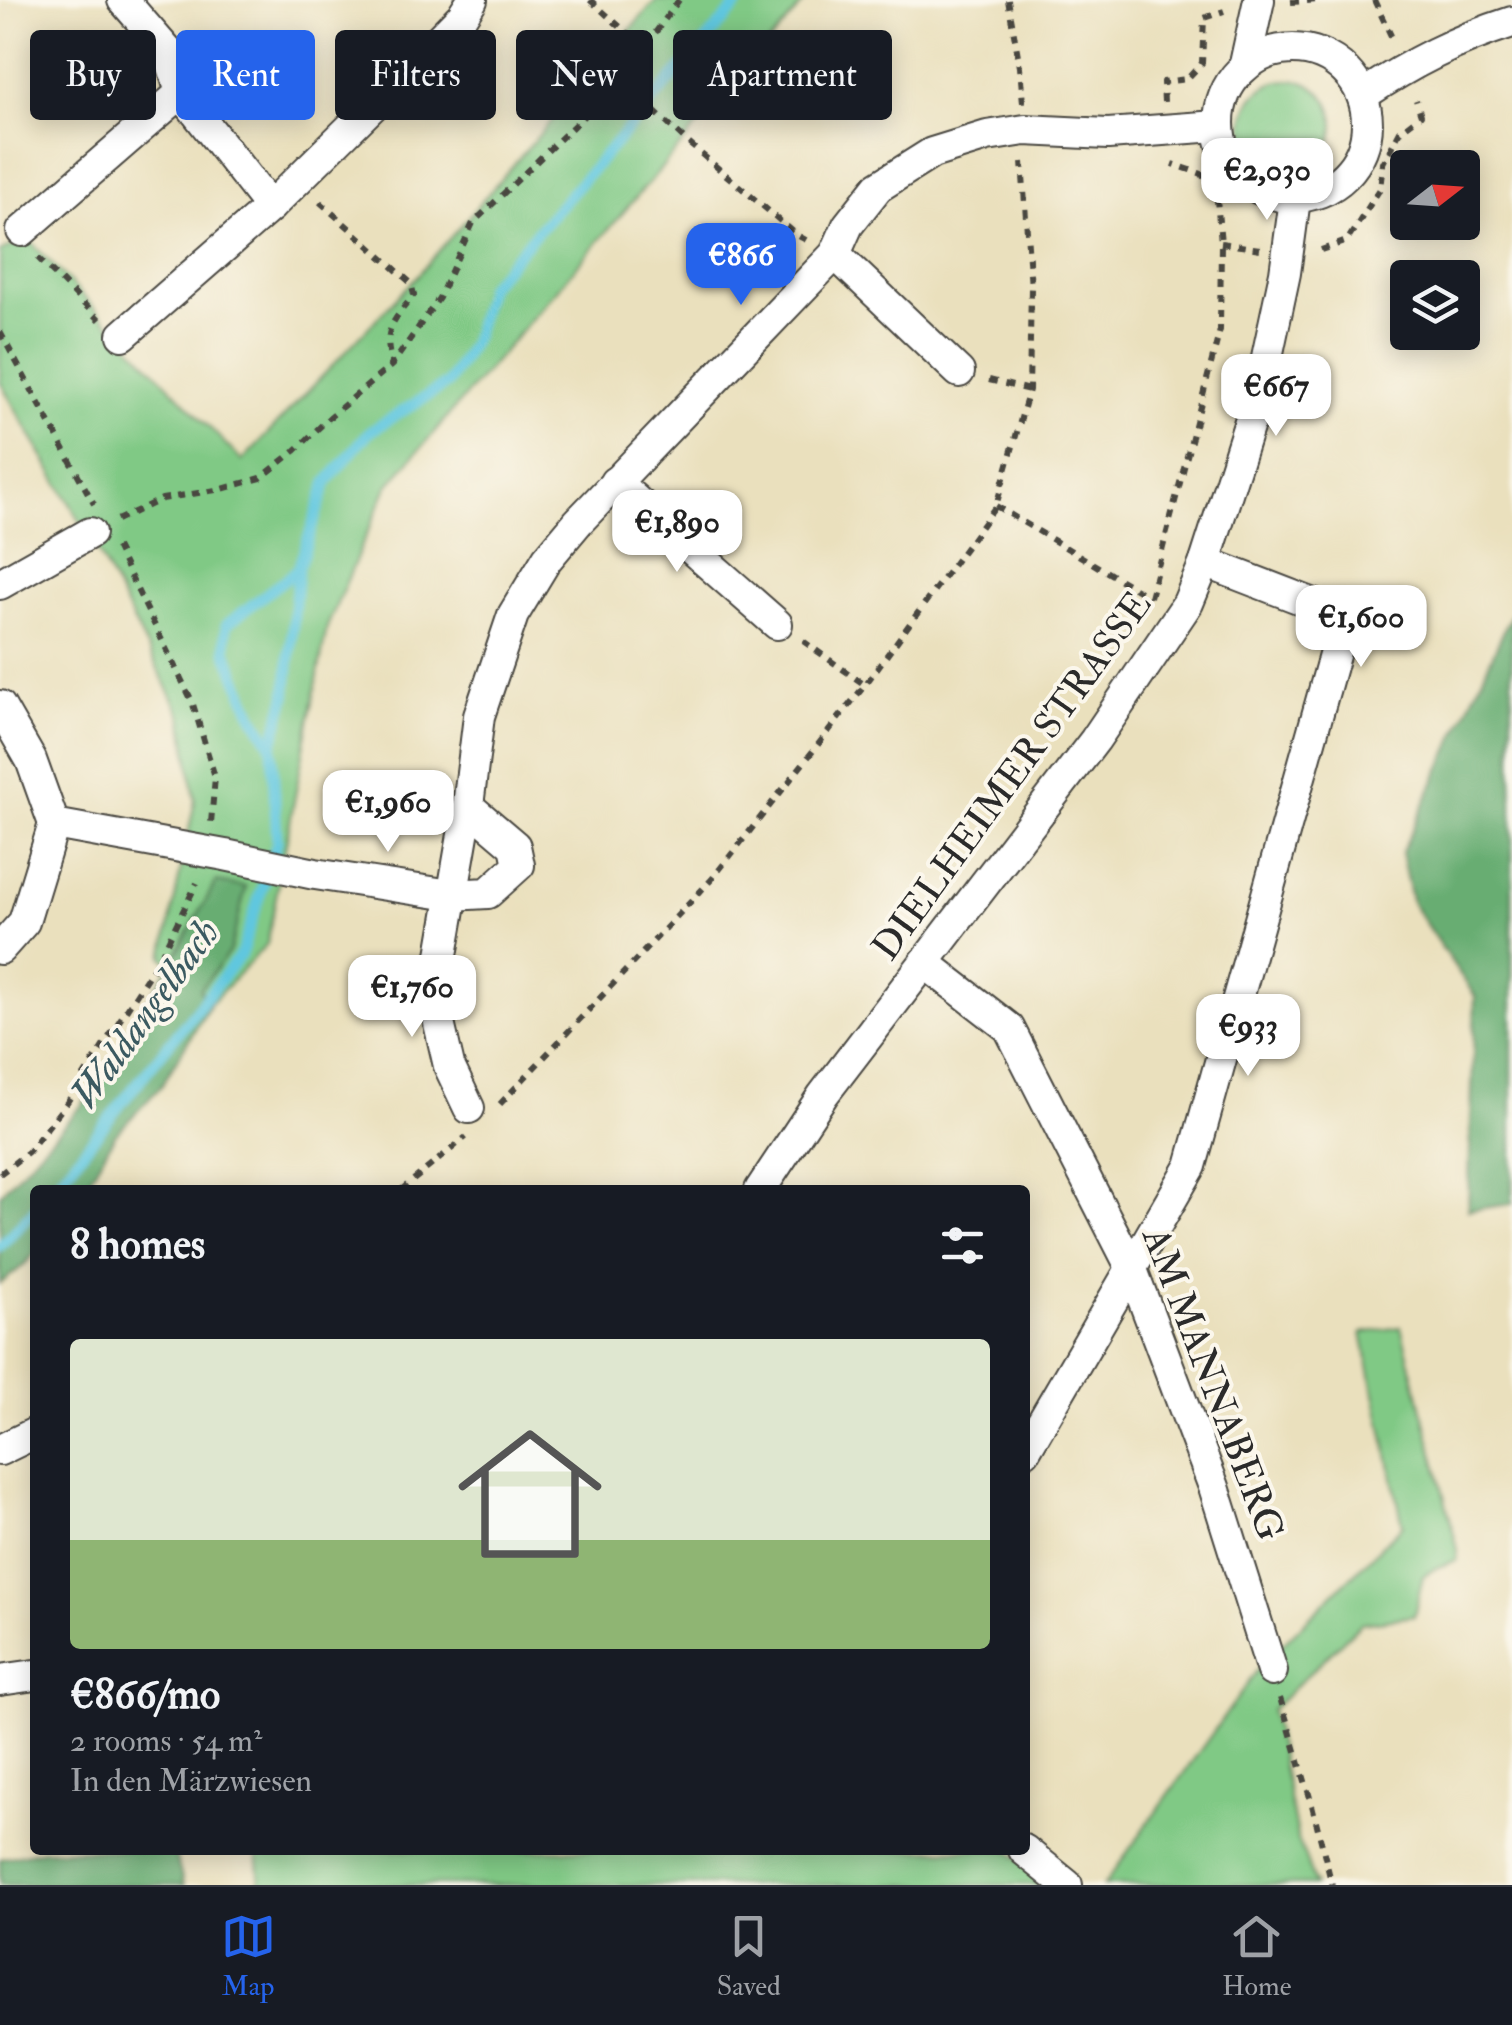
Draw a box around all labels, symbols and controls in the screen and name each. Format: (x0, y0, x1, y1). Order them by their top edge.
chip: Buy (30, 30, 156, 120)
chip: Rent (176, 30, 315, 120)
chip: Filters (335, 30, 496, 120)
chip: New (516, 30, 653, 120)
chip: Apartment (673, 30, 892, 120)
pin: €2,030 (1186, 138, 1348, 223)
text: €2,030 (1223, 150, 1311, 190)
north arrow (1390, 150, 1480, 240)
map controls (1390, 150, 1480, 350)
pin: €866 (682, 223, 800, 308)
text: €866 (708, 235, 774, 275)
button: layers (1390, 260, 1480, 350)
pin: €667 (1217, 354, 1335, 439)
text: €667 (1243, 366, 1309, 406)
pin: €1,890 (596, 490, 758, 575)
text: €1,890 (634, 502, 720, 542)
street label: DIELHEIMER STRASSE (862, 582, 1162, 970)
pin: €1,600 (1280, 585, 1442, 670)
text: €1,600 (1318, 597, 1404, 637)
pin: €1,960 (307, 770, 469, 855)
text: €1,960 (345, 782, 431, 822)
water label: Waldangelbach (59, 909, 231, 1119)
pin: €1,760 (331, 955, 493, 1040)
text: €1,760 (370, 967, 454, 1007)
pin: €933 (1189, 994, 1307, 1079)
text: €933 (1218, 1006, 1278, 1046)
icon: filters (935, 1218, 990, 1273)
text: 8 homes (70, 1219, 205, 1271)
street label: AM MANNABERG (1131, 1220, 1295, 1547)
icon: home (440, 1404, 620, 1584)
text: €866/mo (70, 1669, 220, 1721)
text: 2 rooms · 54 m² (70, 1721, 262, 1761)
text: In den Märzwiesen (70, 1761, 312, 1801)
tab: Map (221, 1909, 276, 2004)
tab: Saved (717, 1909, 781, 2004)
tab: Home (1222, 1909, 1291, 2004)

